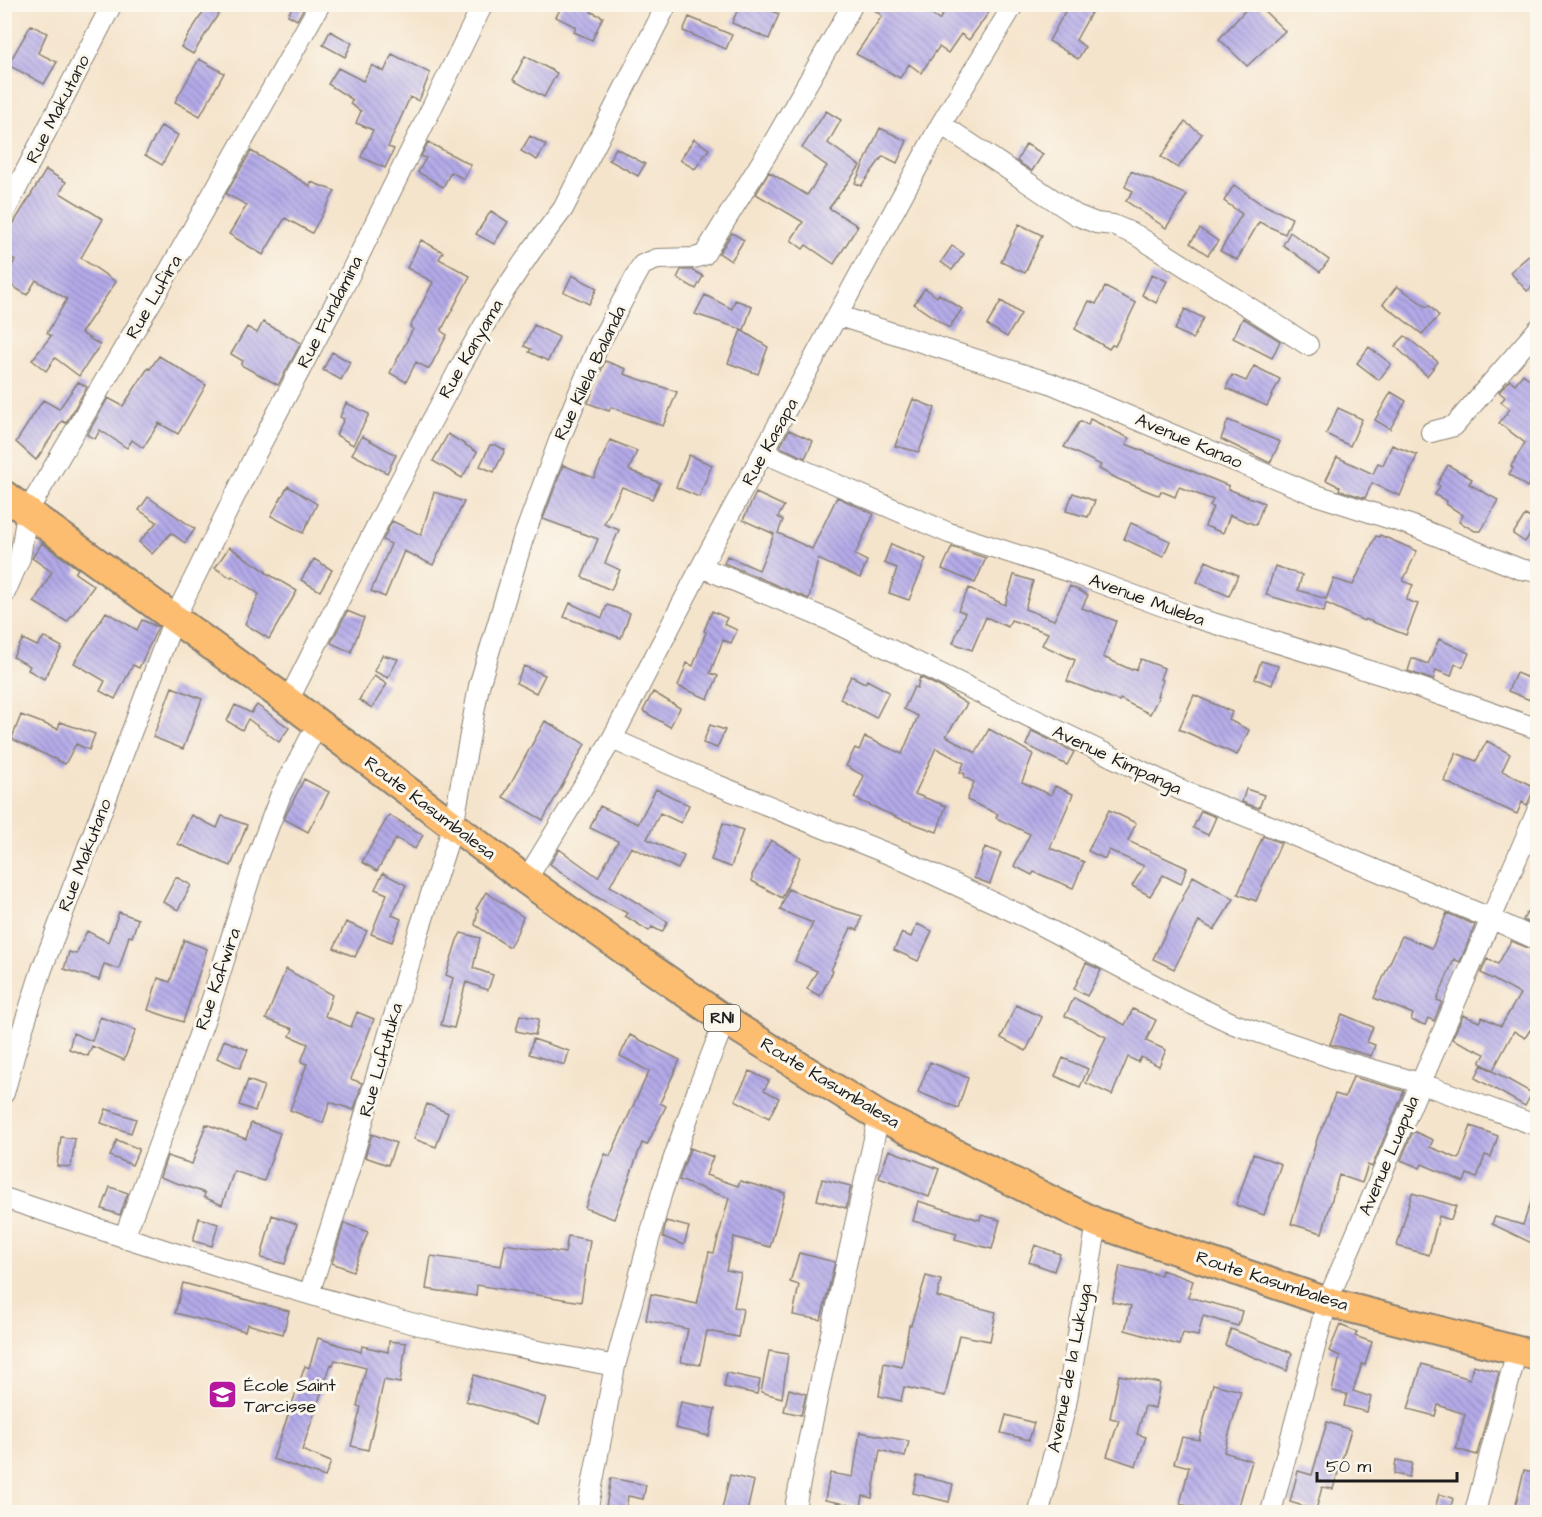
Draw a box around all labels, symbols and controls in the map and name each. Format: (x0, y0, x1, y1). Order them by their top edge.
street label: Rue Makutano (20, 50, 96, 168)
street label: Rue Lufira (120, 250, 188, 344)
street label: Rue Fundamina (291, 252, 369, 372)
street label: Rue Kanyama (433, 295, 510, 403)
street label: Rue Kilela Balanda (548, 302, 632, 444)
street label: Rue Kasapa (736, 394, 804, 490)
street label: Avenue Kanao (1132, 407, 1246, 475)
street label: Avenue Muleba (1086, 567, 1208, 633)
street label: Avenue Kimpanga (1048, 719, 1186, 802)
street label: Route Kasumbalesa (359, 750, 501, 866)
street label: Rue Makutano (52, 795, 118, 915)
street label: Rue Kafwira (189, 925, 247, 1033)
street label: Rue Lufutuka (353, 1000, 409, 1120)
road number: RN1 (704, 1005, 740, 1031)
street label: Route Kasumbalesa (756, 1031, 904, 1135)
street label: Avenue Luapula (1353, 1092, 1425, 1220)
street label: Route Kasumbalesa (1193, 1245, 1351, 1317)
street label: Avenue de la Lukuga (1041, 1282, 1100, 1455)
place label: École Saint Tarcisse (244, 1373, 336, 1419)
school or university icon: École Saint Tarcisse (207, 1379, 239, 1411)
scale bar (1317, 1445, 1456, 1483)
text: 50 m (1326, 1454, 1371, 1479)

